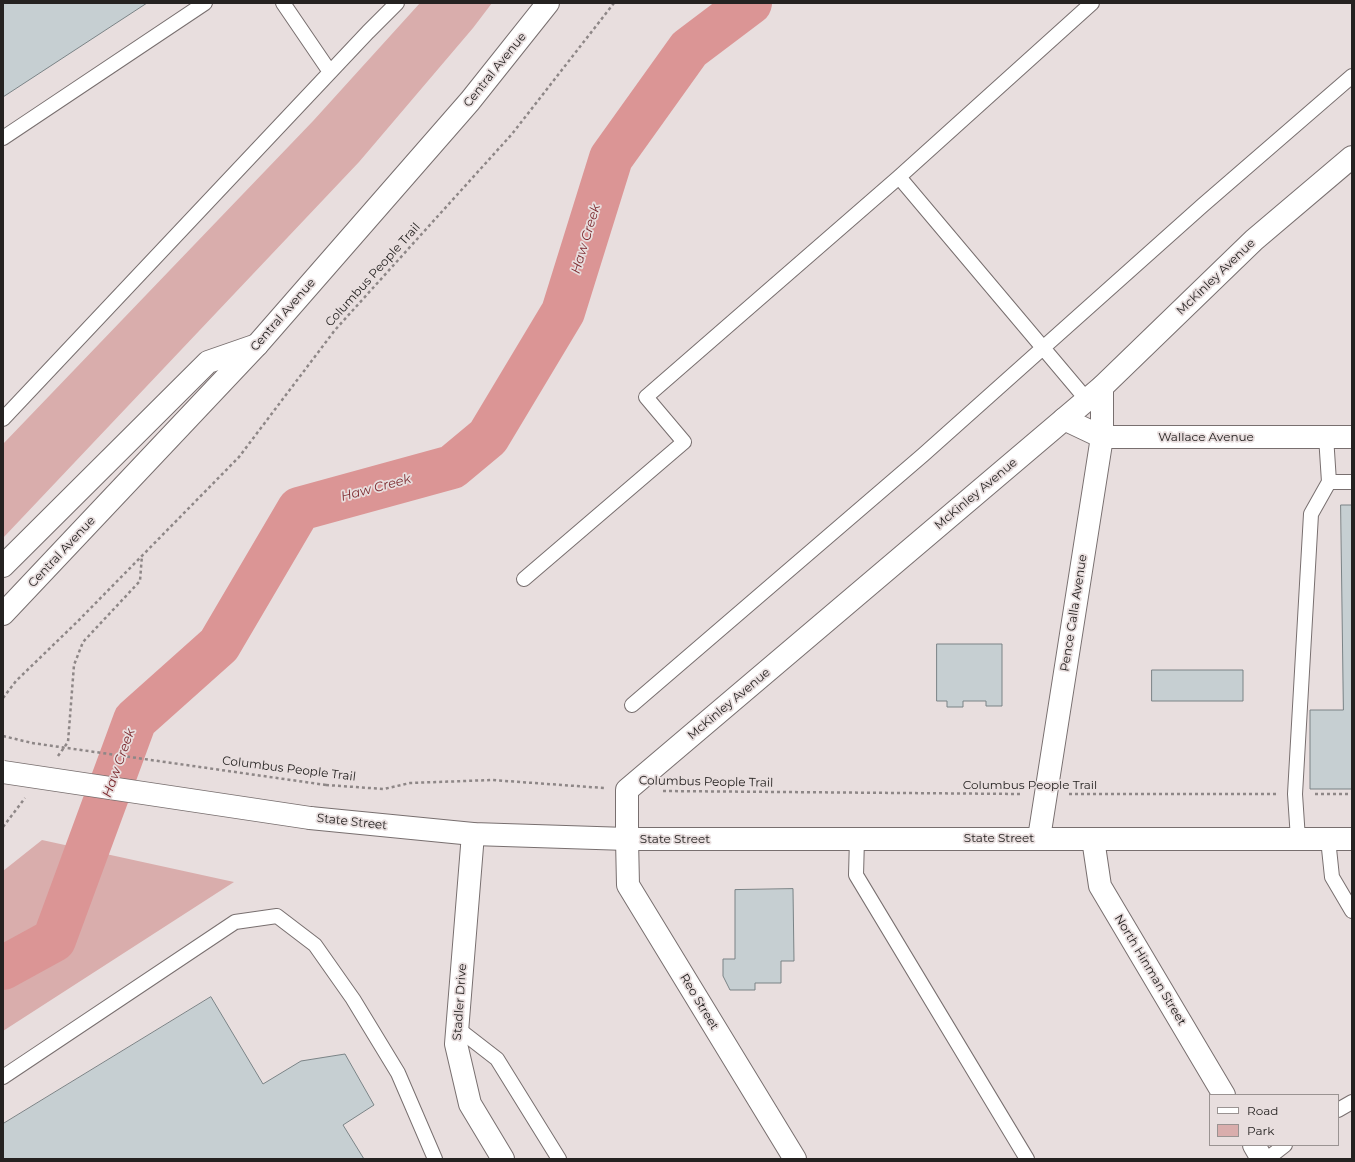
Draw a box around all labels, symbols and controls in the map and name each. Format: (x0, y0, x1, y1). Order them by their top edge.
street label: Central Avenue (461, 30, 529, 110)
water label: Haw Creek (568, 202, 604, 276)
street label: Columbus People Trail (323, 220, 423, 330)
street label: McKinley Avenue (1174, 236, 1258, 318)
street label: Central Avenue (248, 276, 318, 354)
street label: Wallace Avenue (1158, 430, 1254, 444)
street label: McKinley Avenue (932, 455, 1020, 533)
water label: Haw Creek (339, 471, 413, 505)
street label: Central Avenue (26, 514, 98, 590)
street label: Pence Calla Avenue (1058, 553, 1090, 673)
street label: McKinley Avenue (685, 665, 773, 743)
water label: Haw Creek (99, 726, 139, 800)
street label: Columbus People Trail (221, 754, 357, 784)
street label: Columbus People Trail (639, 774, 773, 790)
street label: Columbus People Trail (963, 778, 1097, 792)
street label: State Street (316, 811, 388, 833)
street label: State Street (964, 831, 1034, 845)
street label: State Street (640, 832, 710, 846)
street label: North Hinman Street (1111, 912, 1189, 1028)
street label: Stadler Drive (450, 963, 470, 1041)
street label: Reo Street (677, 971, 721, 1033)
legend (1209, 1094, 1339, 1146)
text: Road (1247, 1103, 1278, 1118)
text: Park (1247, 1123, 1274, 1138)

